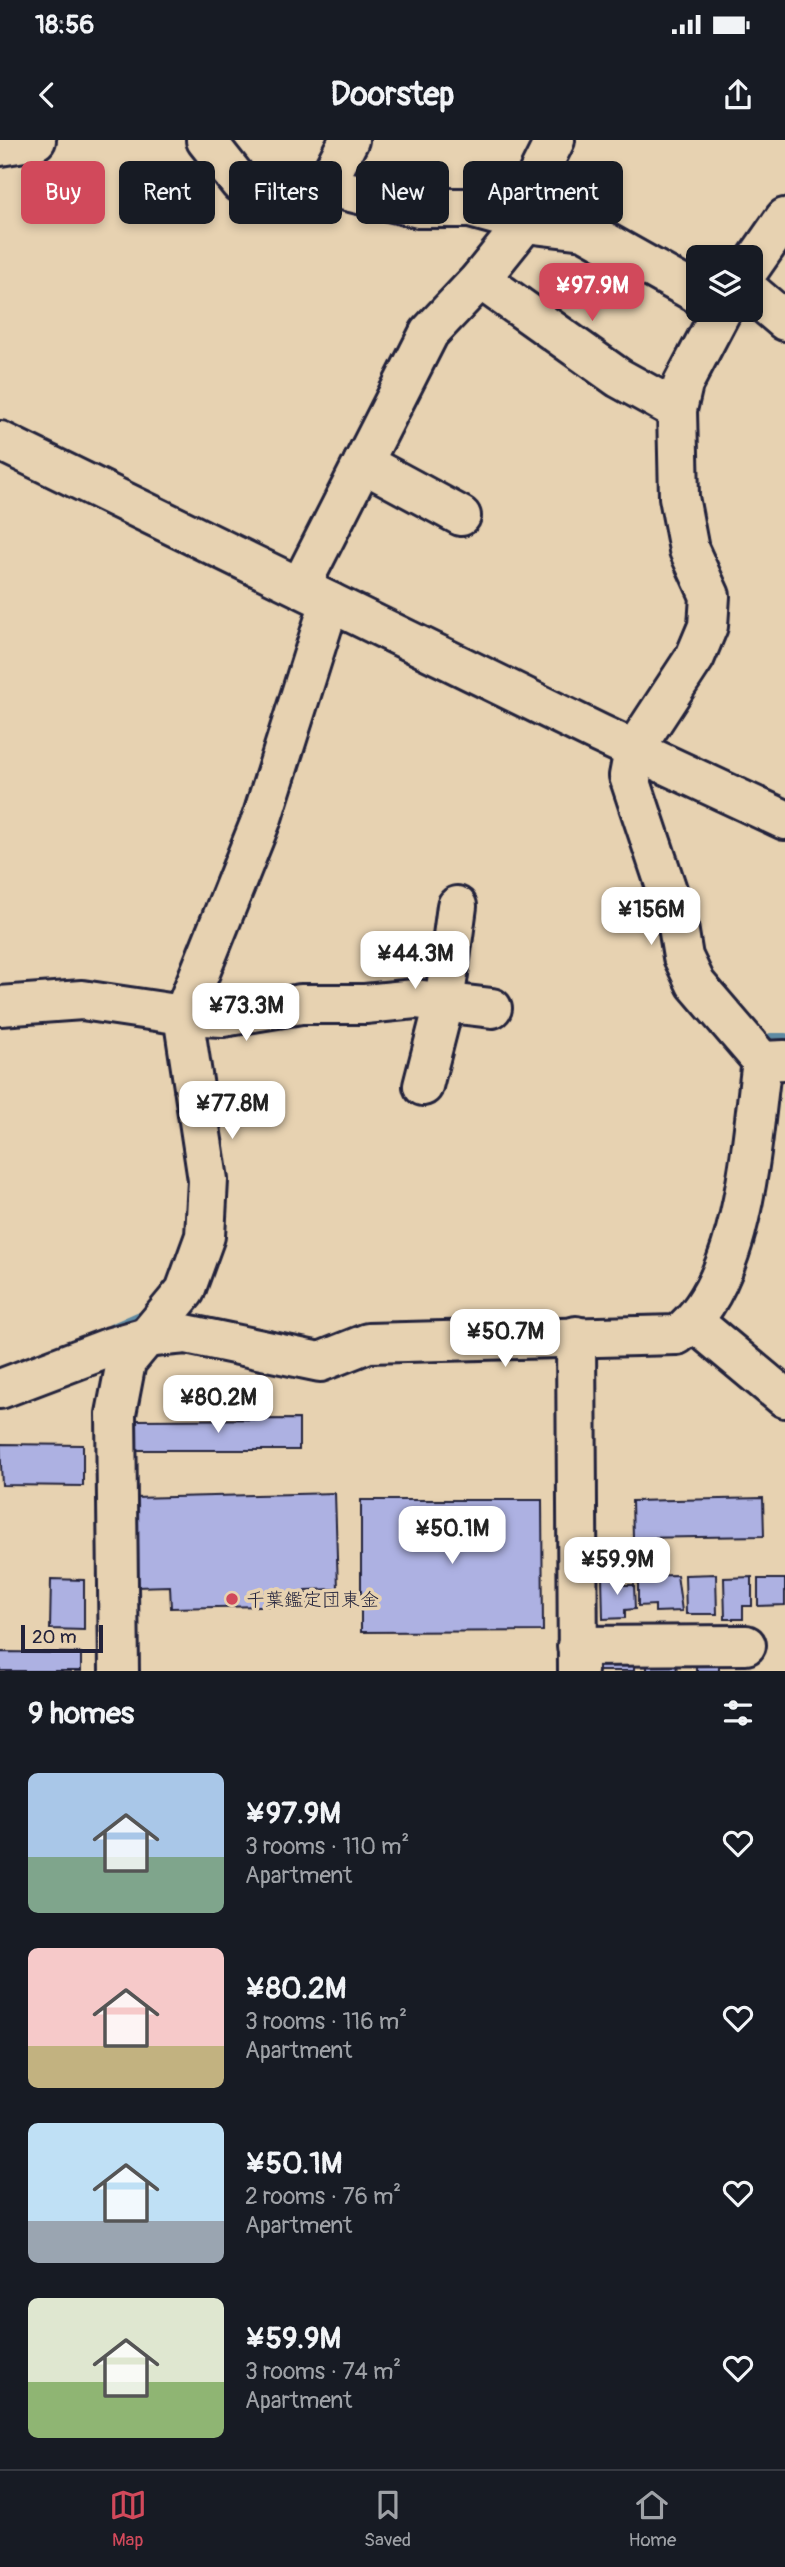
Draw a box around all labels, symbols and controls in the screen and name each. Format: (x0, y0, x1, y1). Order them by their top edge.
text: 18:56 (35, 9, 94, 41)
text: Doorstep (331, 75, 454, 115)
icon: back (28, 76, 66, 114)
icon: share (719, 76, 757, 114)
chip: Buy (21, 161, 105, 224)
chip: Rent (119, 161, 215, 224)
chip: Filters (229, 161, 342, 224)
chip: New (356, 161, 449, 224)
chip: Apartment (463, 161, 623, 224)
map controls (686, 245, 763, 322)
button: layers (686, 245, 763, 322)
pin: ¥97.9M (535, 264, 649, 323)
text: ¥97.9M (555, 271, 629, 300)
pin: ¥156M (602, 888, 700, 947)
text: ¥156M (617, 895, 685, 924)
pin: ¥44.3M (358, 932, 472, 991)
text: ¥44.3M (376, 939, 454, 968)
pin: ¥73.3M (189, 984, 303, 1043)
text: ¥73.3M (208, 991, 284, 1020)
pin: ¥77.8M (175, 1082, 289, 1141)
text: ¥77.8M (195, 1089, 269, 1118)
pin: ¥50.7M (448, 1310, 562, 1369)
text: ¥50.7M (466, 1317, 544, 1346)
pin: ¥80.2M (161, 1376, 275, 1435)
text: ¥80.2M (179, 1383, 257, 1412)
pin: ¥50.1M (395, 1506, 509, 1566)
text: ¥50.1M (415, 1514, 489, 1543)
pin: ¥59.9M (560, 1538, 674, 1597)
text: ¥59.9M (580, 1545, 654, 1574)
place label: 千葉鑑定団東金 (246, 1588, 379, 1612)
marker: 千葉鑑定団東金 (224, 1591, 240, 1607)
scale bar (21, 1622, 103, 1654)
text: 20 m (32, 1625, 77, 1649)
icon: filters (719, 1694, 757, 1732)
text: 9 homes (28, 1695, 134, 1732)
text: ¥97.9M (245, 1795, 341, 1832)
icon: home (84, 1801, 168, 1885)
icon: heart (719, 1824, 757, 1862)
text: 3 rooms · 110 m² (245, 1832, 409, 1861)
text: Apartment (245, 1861, 352, 1890)
text: ¥80.2M (245, 1970, 346, 2007)
icon: home (84, 1976, 168, 2060)
icon: heart (719, 1999, 757, 2037)
text: 3 rooms · 116 m² (245, 2007, 407, 2036)
text: Apartment (245, 2036, 352, 2065)
text: ¥50.1M (245, 2145, 342, 2182)
icon: home (84, 2151, 168, 2235)
icon: heart (719, 2174, 757, 2212)
text: 2 rooms · 76 m² (245, 2182, 401, 2211)
text: Apartment (245, 2211, 352, 2240)
text: ¥59.9M (245, 2320, 341, 2357)
icon: home (84, 2326, 168, 2410)
icon: heart (719, 2349, 757, 2387)
text: 3 rooms · 74 m² (245, 2357, 401, 2386)
text: Apartment (245, 2386, 352, 2415)
tab: Map (109, 2486, 147, 2552)
tab: Saved (364, 2486, 411, 2552)
tab: Home (628, 2486, 676, 2552)

